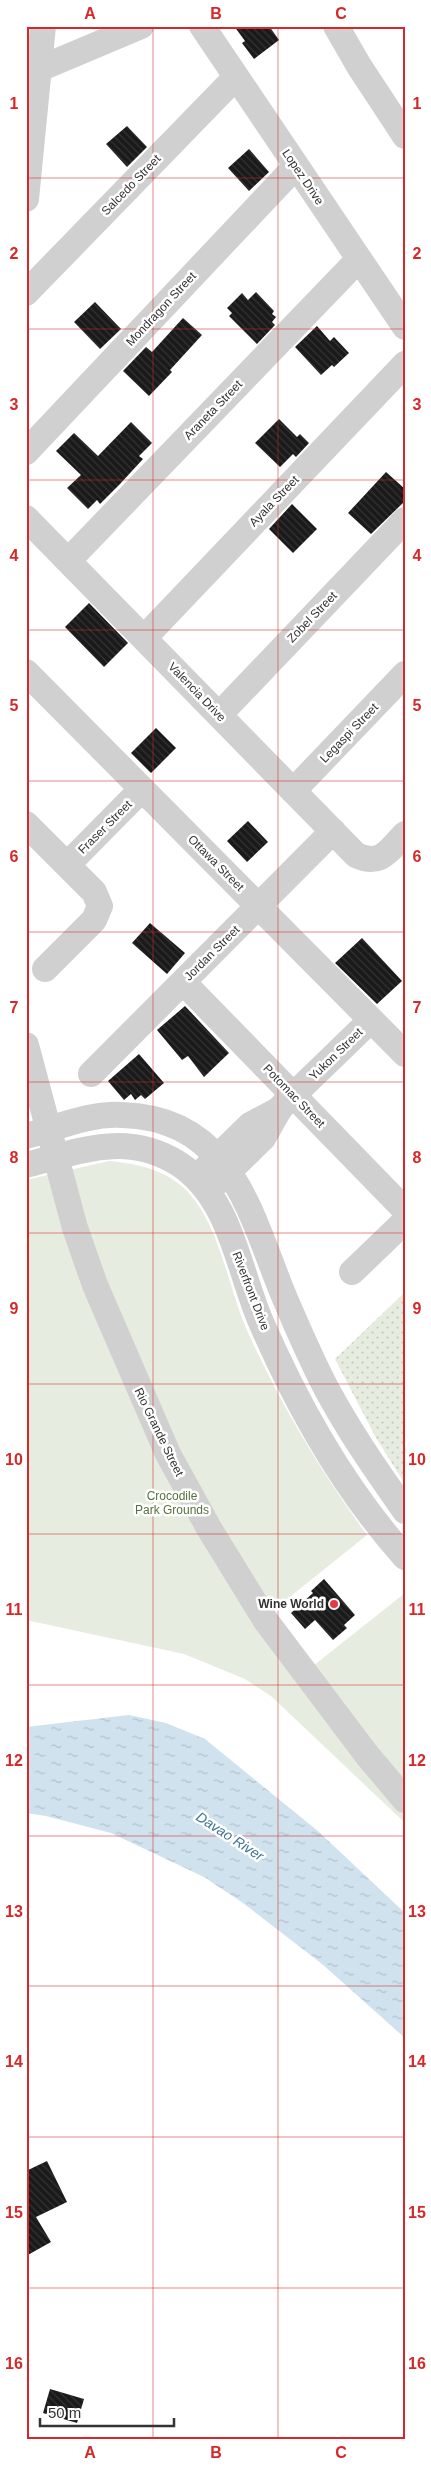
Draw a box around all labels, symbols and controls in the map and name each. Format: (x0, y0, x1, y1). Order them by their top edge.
text: A (84, 5, 96, 22)
text: B (210, 5, 222, 22)
text: C (335, 5, 347, 22)
text: 1 (10, 95, 19, 112)
text: 1 (413, 95, 422, 112)
street label: Lopez Drive (279, 147, 327, 208)
street label: Salcedo Street (99, 151, 164, 218)
text: 2 (10, 245, 19, 262)
text: 2 (413, 245, 422, 262)
street label: Mondragon Street (123, 269, 199, 349)
street label: Araneta Street (181, 377, 245, 443)
text: 3 (10, 396, 19, 413)
text: 3 (413, 396, 422, 413)
street label: Ayala Street (246, 472, 302, 529)
text: 4 (10, 547, 19, 564)
text: 4 (413, 547, 422, 564)
street label: Zobel Street (284, 588, 340, 645)
street label: Valencia Drive (165, 660, 229, 725)
text: 5 (10, 697, 19, 714)
text: 5 (413, 697, 422, 714)
street label: Legaspi Street (317, 700, 381, 766)
street label: Fraser Street (75, 797, 135, 857)
street label: Ottawa Street (185, 832, 247, 894)
text: 6 (10, 848, 19, 865)
text: 6 (413, 848, 422, 865)
street label: Jordan Street (182, 922, 243, 983)
text: 7 (10, 999, 19, 1016)
text: 7 (413, 999, 422, 1016)
street label: Yukon Street (306, 1025, 366, 1083)
street label: Potomac Street (260, 1061, 328, 1131)
text: 8 (10, 1149, 19, 1166)
text: 8 (413, 1149, 422, 1166)
street label: Riverfront Drive (230, 1250, 273, 1333)
text: 9 (10, 1300, 19, 1317)
text: 9 (413, 1300, 422, 1317)
street label: Rio Grande Street (132, 1385, 187, 1479)
text: 10 (5, 1451, 23, 1468)
text: 10 (408, 1451, 426, 1468)
park label: Crocodile Park Grounds (135, 1489, 209, 1517)
place label: Wine World (258, 1597, 324, 1611)
marker: Wine World (328, 1598, 340, 1610)
text: 11 (6, 1601, 23, 1618)
text: 11 (409, 1601, 426, 1618)
text: 12 (5, 1752, 23, 1769)
text: 12 (408, 1752, 426, 1769)
water label: Davao River (193, 1808, 268, 1864)
text: 13 (5, 1903, 23, 1920)
text: 13 (408, 1903, 426, 1920)
text: 14 (5, 2053, 23, 2070)
text: 14 (408, 2053, 426, 2070)
text: 15 (5, 2204, 23, 2221)
text: 15 (408, 2204, 426, 2221)
text: 16 (5, 2355, 23, 2372)
text: 16 (408, 2355, 426, 2372)
scale bar (40, 2396, 174, 2428)
text: 50 m (48, 2404, 81, 2421)
text: A (84, 2444, 96, 2461)
text: B (210, 2444, 222, 2461)
text: C (335, 2444, 347, 2461)

